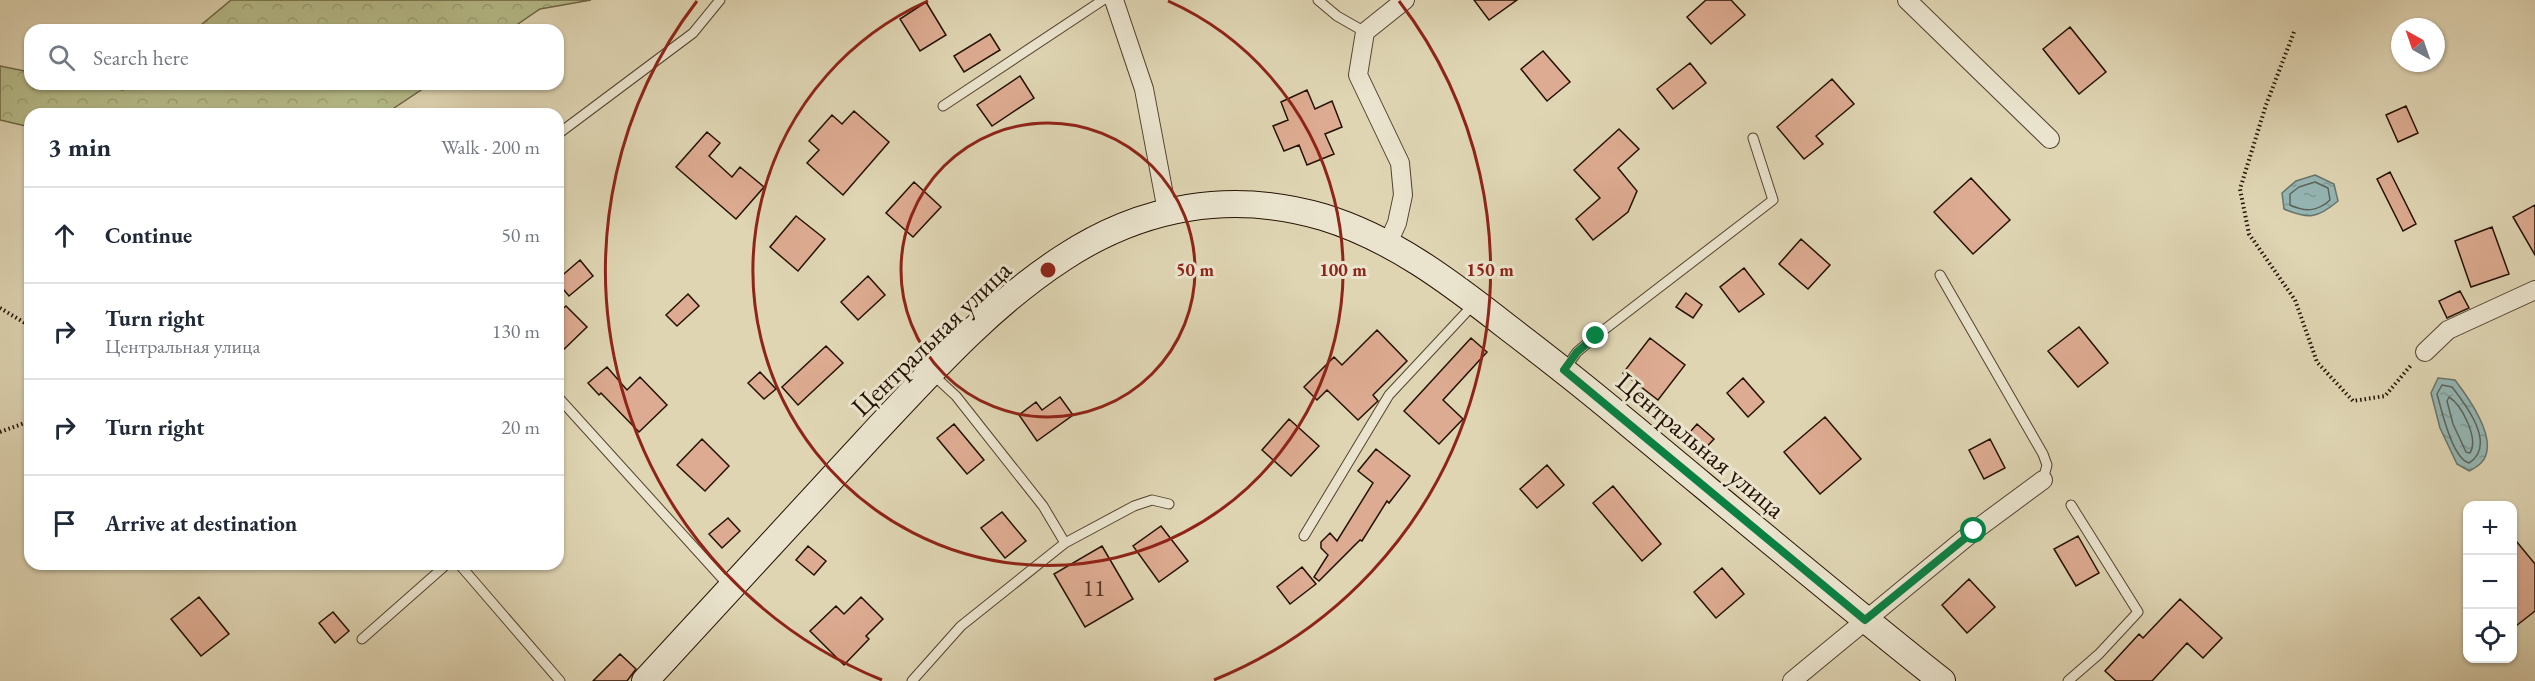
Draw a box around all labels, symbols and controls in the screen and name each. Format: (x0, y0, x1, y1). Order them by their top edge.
north arrow (2391, 18, 2445, 72)
search box (24, 24, 564, 90)
icon: search (45, 41, 78, 74)
text: Search here (93, 43, 188, 72)
text: 3 min (48, 130, 111, 164)
text: Walk · 200 m (441, 134, 540, 160)
icon: ahead (48, 219, 81, 252)
text: Continue (105, 221, 192, 250)
text: 50 m (501, 222, 540, 248)
street label: Центральная улица (843, 252, 1019, 423)
text: 50 m (1176, 258, 1214, 281)
text: 100 m (1319, 258, 1367, 281)
text: 150 m (1466, 258, 1514, 281)
centre of rings (1038, 260, 1058, 280)
text: Turn right (105, 304, 204, 333)
icon: right (48, 315, 81, 348)
text: 130 m (492, 318, 540, 344)
route end (1582, 322, 1608, 348)
text: Центральная улица (105, 333, 260, 359)
street label: Центральная улица (1609, 364, 1793, 526)
icon: right (48, 411, 81, 444)
text: Turn right (105, 413, 204, 442)
text: 20 m (501, 414, 540, 440)
map controls (2463, 501, 2517, 663)
button: + (2463, 501, 2517, 555)
icon: arrive (48, 507, 81, 540)
text: Arrive at destination (105, 509, 297, 538)
route start (1960, 517, 1986, 543)
button: − (2463, 555, 2517, 609)
house number: 11 (1082, 572, 1106, 603)
button: locate (2463, 609, 2517, 663)

